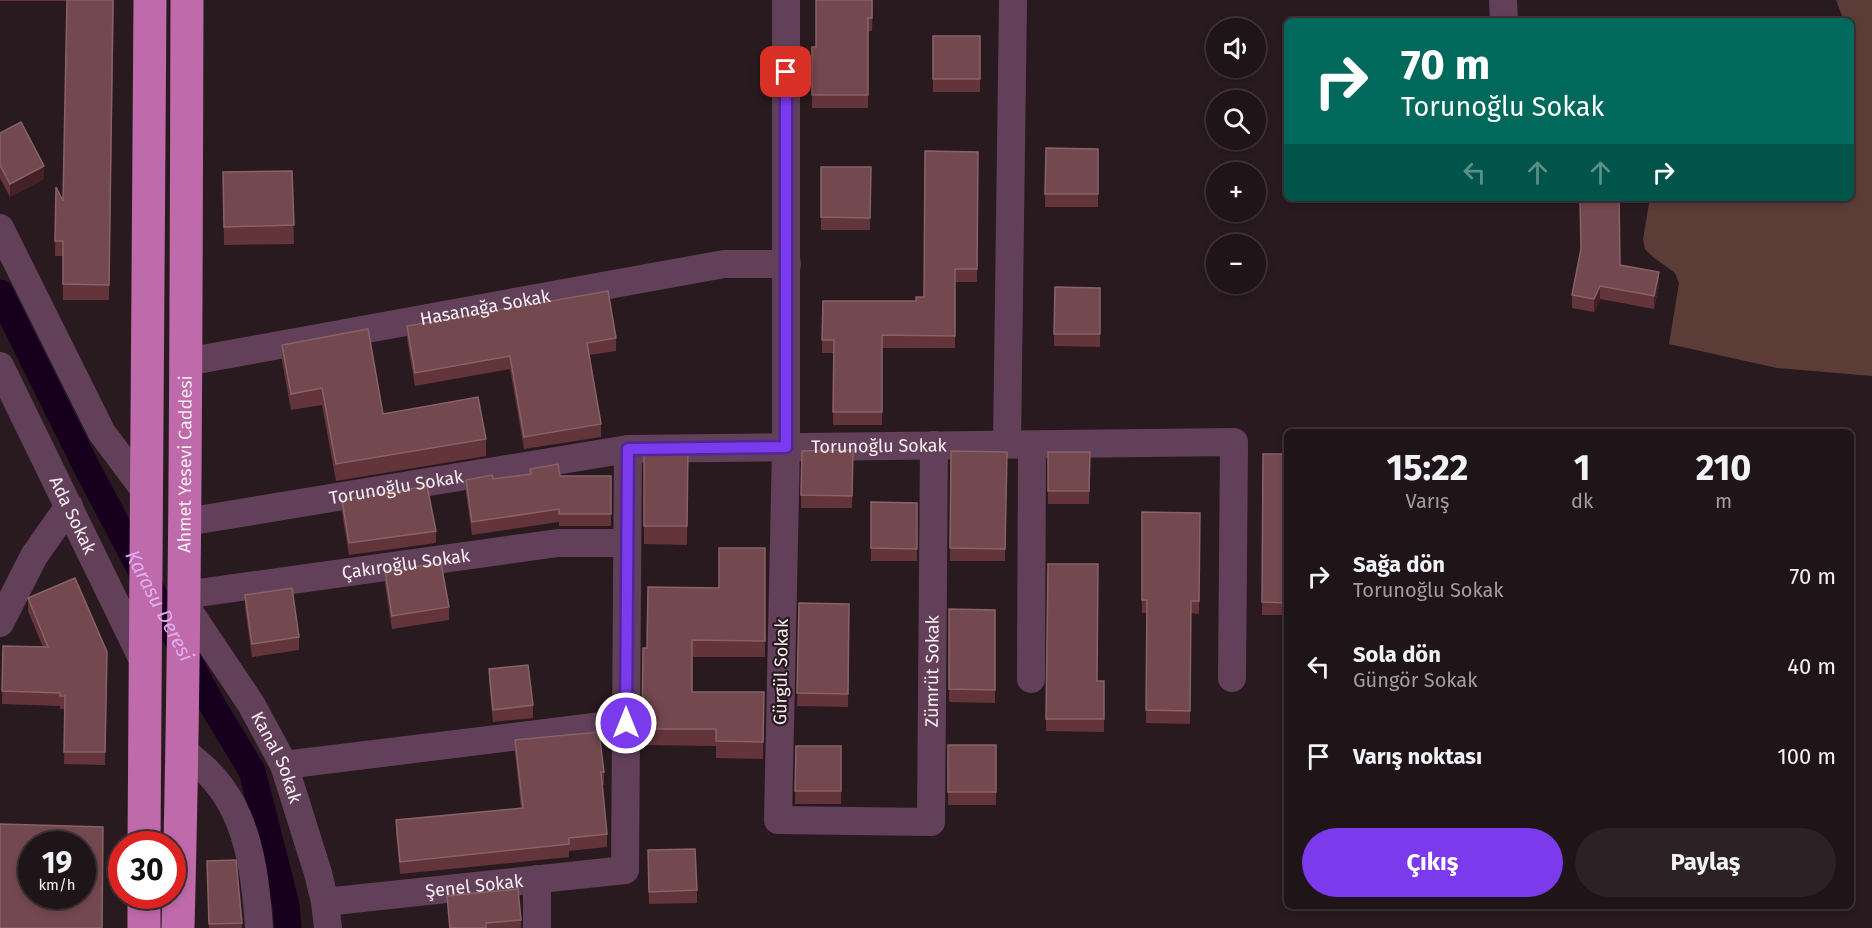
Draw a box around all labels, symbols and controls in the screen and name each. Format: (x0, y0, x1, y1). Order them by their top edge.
map controls (1206, 18, 1266, 294)
button: sound (1206, 18, 1266, 78)
text: 70 m (1401, 40, 1490, 90)
icon: right (1302, 42, 1380, 120)
pin (760, 46, 811, 97)
icon: arrive (769, 55, 802, 88)
button: search (1206, 90, 1266, 150)
text: Torunoğlu Sokak (1401, 91, 1604, 123)
icon: left (1458, 156, 1491, 189)
icon: ahead (1521, 156, 1554, 189)
icon: ahead (1584, 156, 1617, 189)
icon: right (1647, 156, 1680, 189)
button: + (1206, 162, 1266, 222)
button: − (1206, 234, 1266, 294)
street label: Hasanağa Sokak (418, 285, 553, 330)
street label: Ahmet Yesevi Caddesi (173, 375, 197, 553)
street label: Torunoğlu Sokak (811, 434, 948, 458)
text: 15:22 (1387, 446, 1468, 490)
text: 1 (1574, 446, 1590, 490)
text: 210 (1696, 446, 1751, 490)
street label: Torunoğlu Sokak (327, 465, 466, 509)
street label: Ada Sokak (44, 473, 101, 559)
text: Varış (1406, 489, 1449, 513)
text: dk (1571, 489, 1593, 513)
text: m (1715, 489, 1732, 513)
street label: Çakıroğlu Sokak (340, 544, 472, 584)
water label: Karasu Deresi (120, 546, 199, 666)
text: Sağa dön (1353, 551, 1445, 578)
icon: right (1302, 560, 1335, 593)
text: 70 m (1790, 563, 1836, 590)
text: Torunoğlu Sokak (1353, 578, 1504, 602)
street label: Zümrüt Sokak (921, 614, 944, 727)
street label: Gürgül Sokak (769, 618, 793, 725)
text: Sola dön (1353, 641, 1441, 668)
icon: left (1302, 650, 1335, 683)
text: 40 m (1787, 653, 1836, 680)
text: Güngör Sokak (1353, 668, 1477, 692)
position arrow (594, 691, 658, 755)
street label: Kanal Sokak (246, 708, 307, 807)
icon: arrive (1302, 740, 1335, 773)
text: Varış noktası (1353, 743, 1482, 770)
text: 100 m (1777, 743, 1836, 770)
button: Çıkış (1302, 828, 1563, 897)
button: Paylaş (1575, 828, 1836, 897)
speed limit sign: 30 (108, 831, 186, 909)
text: 19 (42, 845, 72, 881)
street label: Şenel Sokak (424, 870, 525, 902)
text: km/h (38, 876, 76, 894)

